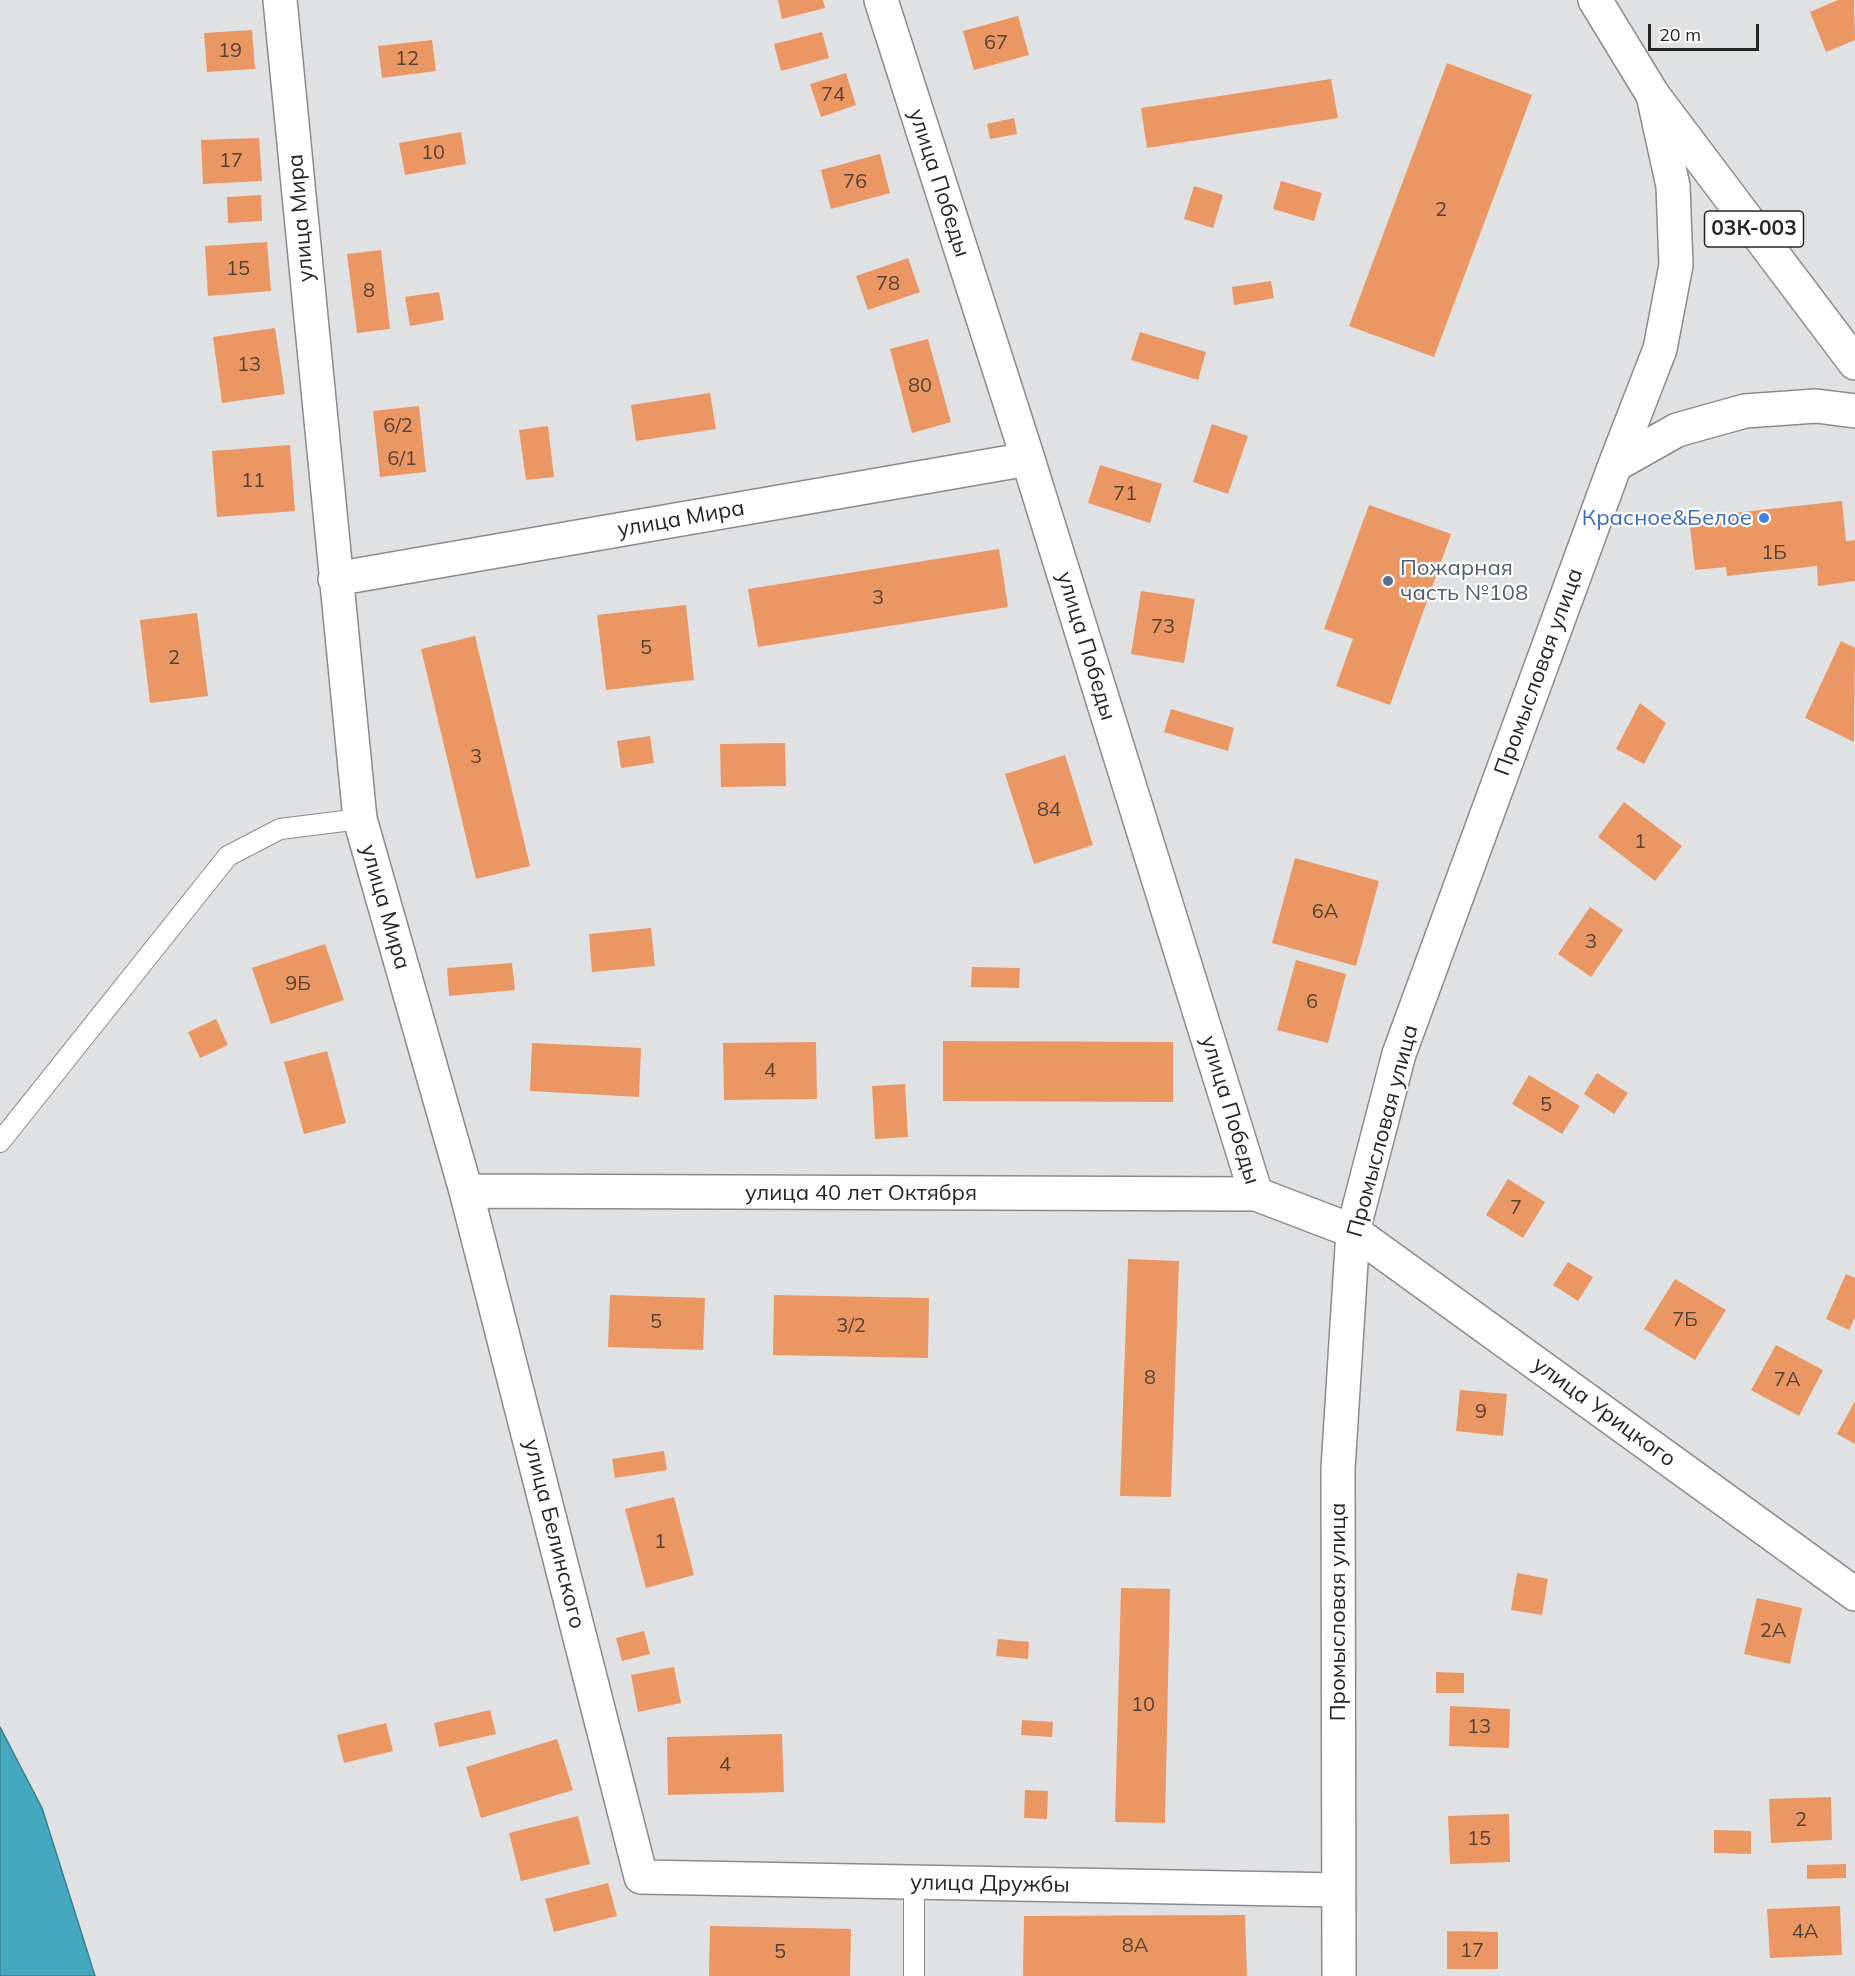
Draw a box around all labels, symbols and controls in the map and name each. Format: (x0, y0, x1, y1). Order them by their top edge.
scale bar (1651, 12, 1762, 50)
text: 20 m (1659, 23, 1701, 46)
house number: 67 (984, 31, 1008, 55)
house number: 19 (218, 39, 242, 63)
house number: 12 (395, 47, 419, 71)
house number: 74 (821, 83, 845, 107)
street label: улица Победы (903, 106, 975, 260)
house number: 10 (421, 141, 445, 165)
house number: 17 (219, 149, 243, 173)
street label: улица Мира (282, 153, 320, 283)
house number: 76 (843, 170, 867, 194)
house number: 2 (1435, 198, 1447, 222)
road number: 03К-003 (1704, 211, 1804, 247)
house number: 15 (226, 257, 250, 281)
house number: 78 (876, 272, 900, 296)
house number: 8 (363, 279, 375, 303)
house number: 13 (237, 353, 261, 377)
house number: 80 (908, 374, 932, 398)
house number: 6/2 (383, 414, 413, 438)
house number: 6/1 (387, 447, 417, 471)
house number: 11 (241, 469, 265, 493)
house number: 71 (1113, 482, 1137, 506)
street label: улица Мира (615, 495, 747, 543)
place label: Красное&Белое (1582, 505, 1752, 531)
marker: Красное&Белое (1757, 511, 1771, 525)
house number: 1Б (1761, 541, 1787, 565)
place label: Пожарная часть №108 (1400, 555, 1528, 606)
street label: Промысловая улица (1489, 565, 1589, 779)
street label: улица Победы (1051, 568, 1121, 724)
marker: Пожарная часть №108 (1381, 574, 1395, 588)
house number: 3 (872, 586, 884, 610)
house number: 73 (1151, 615, 1175, 639)
house number: 5 (640, 636, 652, 660)
house number: 2 (168, 646, 180, 670)
house number: 3 (470, 745, 482, 769)
house number: 84 (1037, 798, 1061, 822)
house number: 1 (1634, 830, 1646, 854)
street label: улица Мира (355, 842, 415, 972)
house number: 6А (1312, 900, 1338, 924)
house number: 3 (1585, 930, 1597, 954)
house number: 9Б (285, 972, 311, 996)
house number: 6 (1306, 990, 1318, 1014)
street label: Промысловая улица (1342, 1022, 1424, 1240)
street label: улица Победы (1195, 1032, 1265, 1188)
house number: 4 (764, 1059, 776, 1083)
house number: 5 (1540, 1093, 1552, 1117)
street label: улица 40 лет Октября (745, 1180, 977, 1206)
house number: 7 (1510, 1196, 1522, 1220)
house number: 7Б (1672, 1308, 1698, 1332)
house number: 5 (650, 1310, 662, 1334)
house number: 3/2 (836, 1314, 866, 1338)
street label: улица Урицкого (1527, 1351, 1681, 1473)
house number: 8 (1144, 1366, 1156, 1390)
house number: 7А (1774, 1368, 1800, 1392)
house number: 9 (1475, 1400, 1487, 1424)
street label: улица Белинского (518, 1436, 590, 1632)
street label: Промысловая улица (1325, 1503, 1351, 1721)
house number: 1 (654, 1530, 666, 1554)
house number: 2А (1760, 1619, 1786, 1643)
house number: 10 (1131, 1693, 1155, 1717)
house number: 13 (1467, 1715, 1491, 1739)
house number: 4 (719, 1753, 731, 1777)
house number: 2 (1795, 1808, 1807, 1832)
house number: 15 (1467, 1827, 1491, 1851)
street label: улица Дружбы (910, 1869, 1070, 1899)
house number: 4А (1792, 1920, 1818, 1944)
house number: 8А (1122, 1934, 1148, 1958)
house number: 17 (1460, 1939, 1484, 1963)
house number: 5 (774, 1940, 786, 1964)

